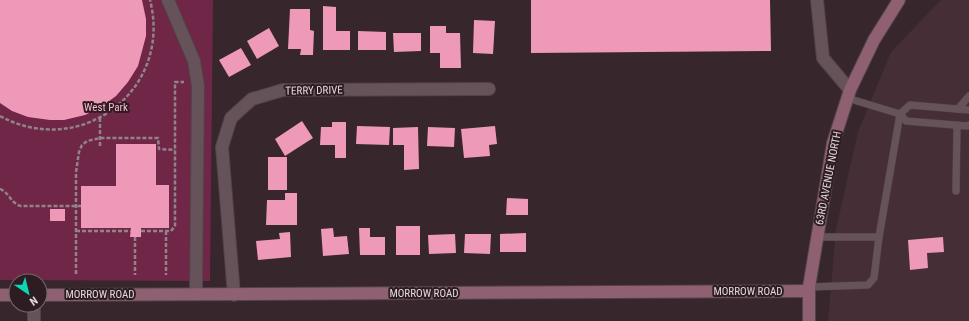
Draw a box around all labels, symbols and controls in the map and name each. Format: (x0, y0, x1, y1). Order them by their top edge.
street label: TERRY DRIVE (285, 83, 343, 98)
park label: West Park (84, 101, 128, 114)
street label: 63RD AVENUE NORTH (813, 130, 844, 226)
north arrow (8, 273, 48, 313)
street label: MORROW ROAD (713, 285, 783, 298)
street label: MORROW ROAD (389, 287, 459, 300)
street label: MORROW ROAD (65, 288, 135, 301)
text: N (27, 294, 40, 308)

